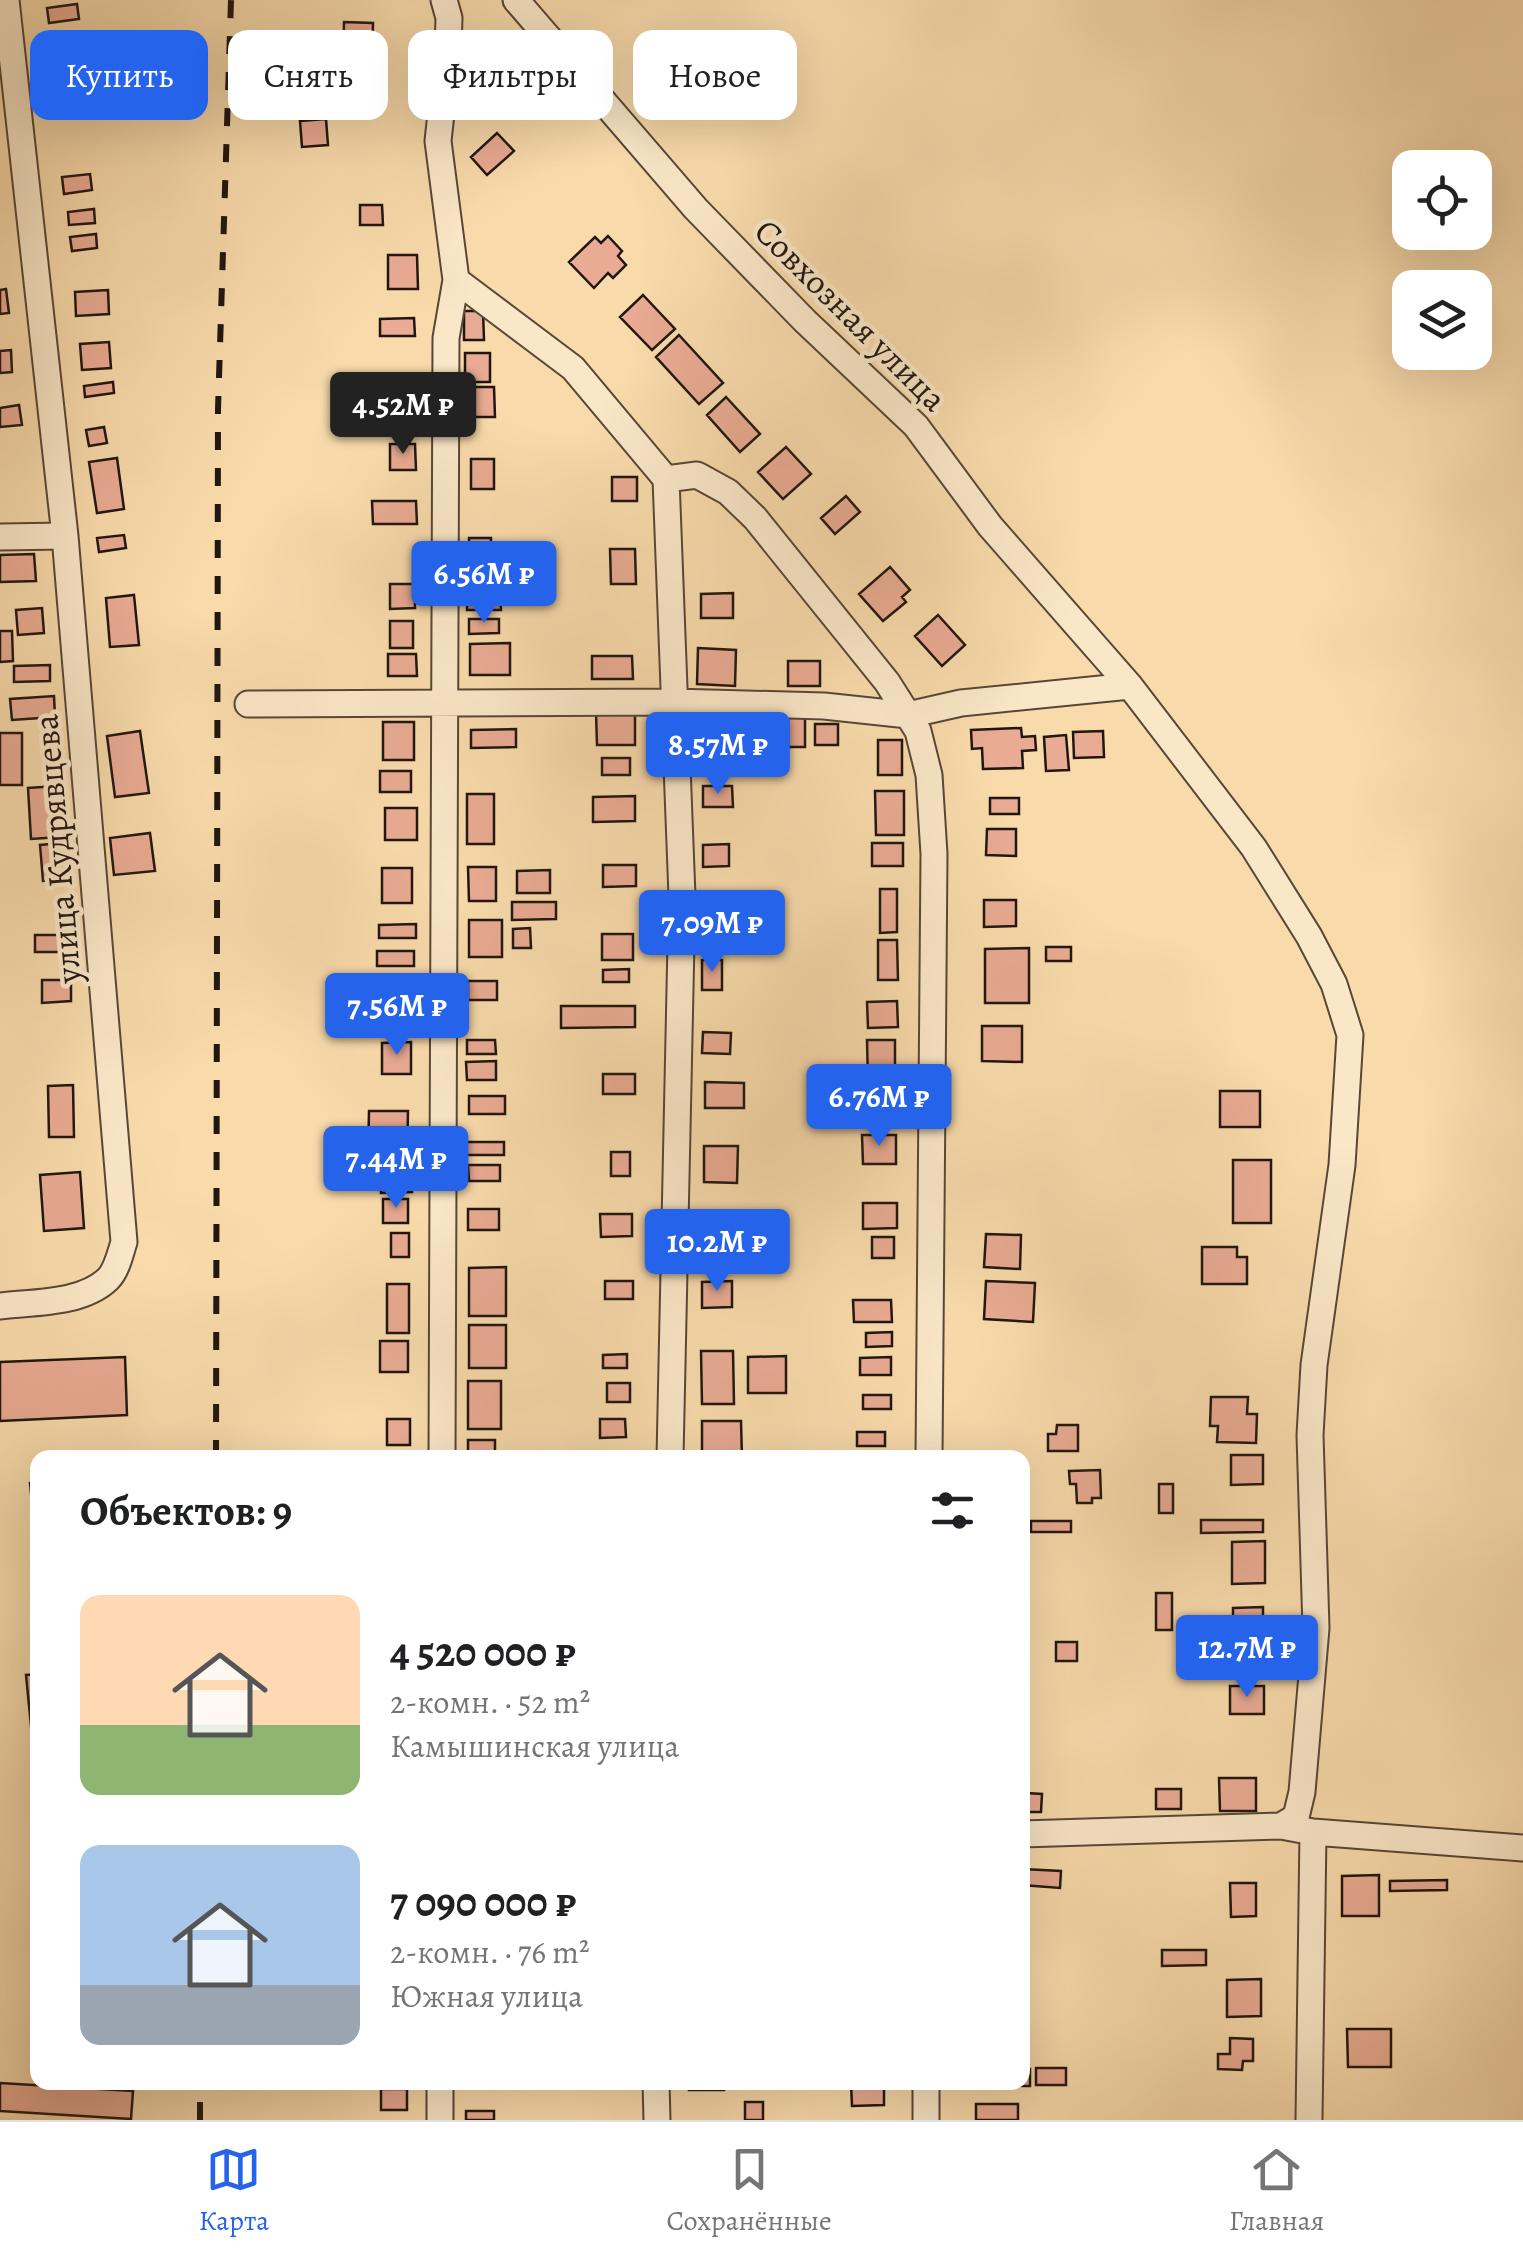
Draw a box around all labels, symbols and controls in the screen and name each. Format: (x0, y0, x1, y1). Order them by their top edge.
chip: Купить (30, 30, 208, 120)
chip: Снять (228, 30, 388, 120)
chip: Фильтры (408, 30, 613, 120)
chip: Новое (633, 30, 797, 120)
map controls (1392, 150, 1492, 370)
button: locate (1392, 150, 1492, 250)
street label: Совхозная улица (744, 208, 958, 422)
button: layers (1392, 270, 1492, 370)
pin: 4.52M ₽ (311, 372, 495, 457)
text: 4.52M ₽ (352, 382, 454, 426)
pin: 6.56M ₽ (392, 541, 576, 626)
text: 6.56M ₽ (433, 551, 535, 595)
street label: улица Кудрявцева (21, 712, 93, 987)
pin: 8.57M ₽ (626, 712, 810, 797)
text: 8.57M ₽ (668, 722, 768, 766)
pin: 7.09M ₽ (620, 890, 804, 975)
text: 7.09M ₽ (661, 900, 763, 944)
pin: 7.56M ₽ (305, 973, 489, 1058)
text: 7.56M ₽ (347, 983, 447, 1027)
pin: 6.76M ₽ (787, 1064, 971, 1149)
text: 6.76M ₽ (828, 1074, 930, 1118)
pin: 7.44M ₽ (304, 1126, 488, 1211)
text: 7.44M ₽ (345, 1136, 447, 1180)
pin: 10.2M ₽ (625, 1209, 809, 1294)
text: 10.2M ₽ (667, 1219, 767, 1263)
text: Объектов: 9 (80, 1482, 292, 1539)
icon: filters (925, 1483, 980, 1538)
pin: 12.7M ₽ (1155, 1615, 1339, 1700)
text: 4 520 000 ₽ (390, 1623, 576, 1680)
text: 12.7M ₽ (1198, 1625, 1296, 1669)
icon: home (160, 1635, 280, 1755)
text: 2-комн. · 52 m² (390, 1680, 590, 1724)
text: Камышинская улица (390, 1724, 679, 1768)
text: 7 090 000 ₽ (390, 1873, 576, 1930)
icon: home (160, 1885, 280, 2005)
text: 2-комн. · 76 m² (390, 1930, 589, 1974)
text: Южная улица (390, 1974, 583, 2018)
tab: Карта (199, 2142, 269, 2240)
tab: Сохранённые (667, 2142, 832, 2240)
tab: Главная (1229, 2142, 1324, 2240)

